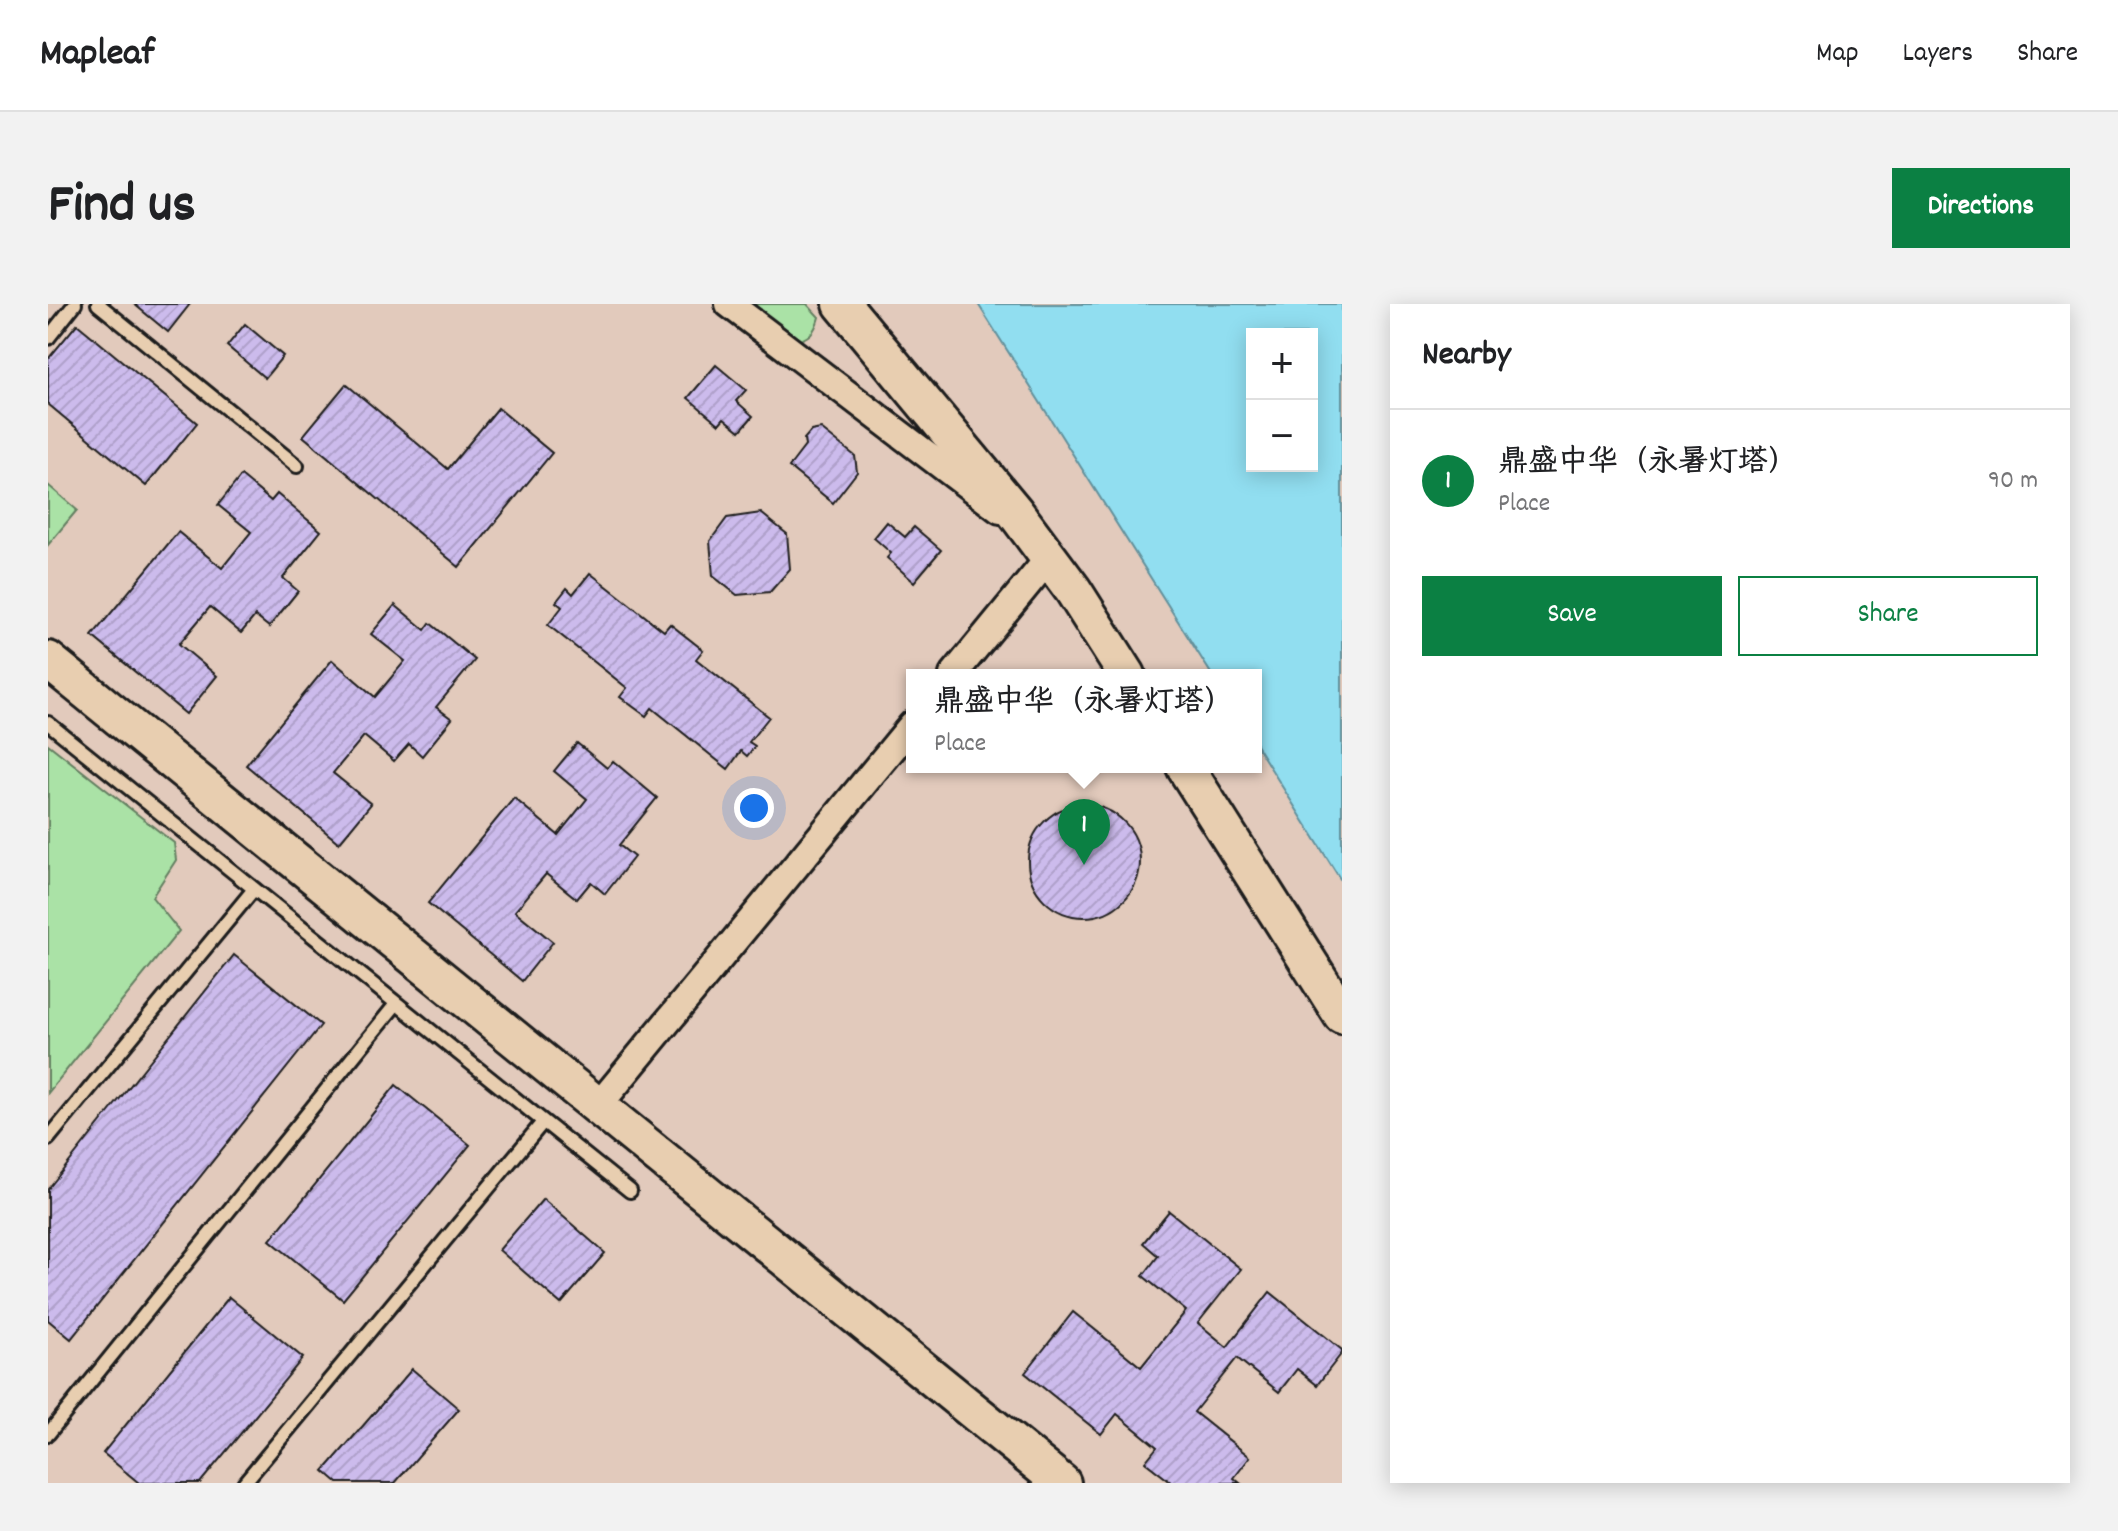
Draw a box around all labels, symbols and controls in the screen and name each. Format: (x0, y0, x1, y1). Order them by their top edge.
text: Mapleaf (40, 28, 155, 83)
text: Map (1816, 35, 1859, 75)
text: Layers (1903, 35, 1973, 75)
text: Share (2017, 35, 2078, 75)
text: Find us (48, 168, 196, 248)
button: Directions (1892, 168, 2070, 248)
map controls (1246, 328, 1318, 472)
button: + (1246, 328, 1318, 400)
text: Nearby (1422, 332, 1511, 381)
button: − (1246, 400, 1318, 472)
text: 鼎盛中华（永暑灯塔） (1498, 443, 1798, 486)
text: 1 (1445, 463, 1451, 500)
text: 90 m (1988, 463, 2038, 500)
text: Place (1498, 486, 1550, 523)
button: Save (1422, 576, 1722, 656)
button: Share (1738, 576, 2038, 656)
popup (906, 669, 1262, 773)
text: 鼎盛中华（永暑灯塔） (934, 683, 1234, 726)
text: Place (934, 726, 986, 763)
your location (734, 788, 774, 828)
pin: 1 (1058, 799, 1110, 865)

